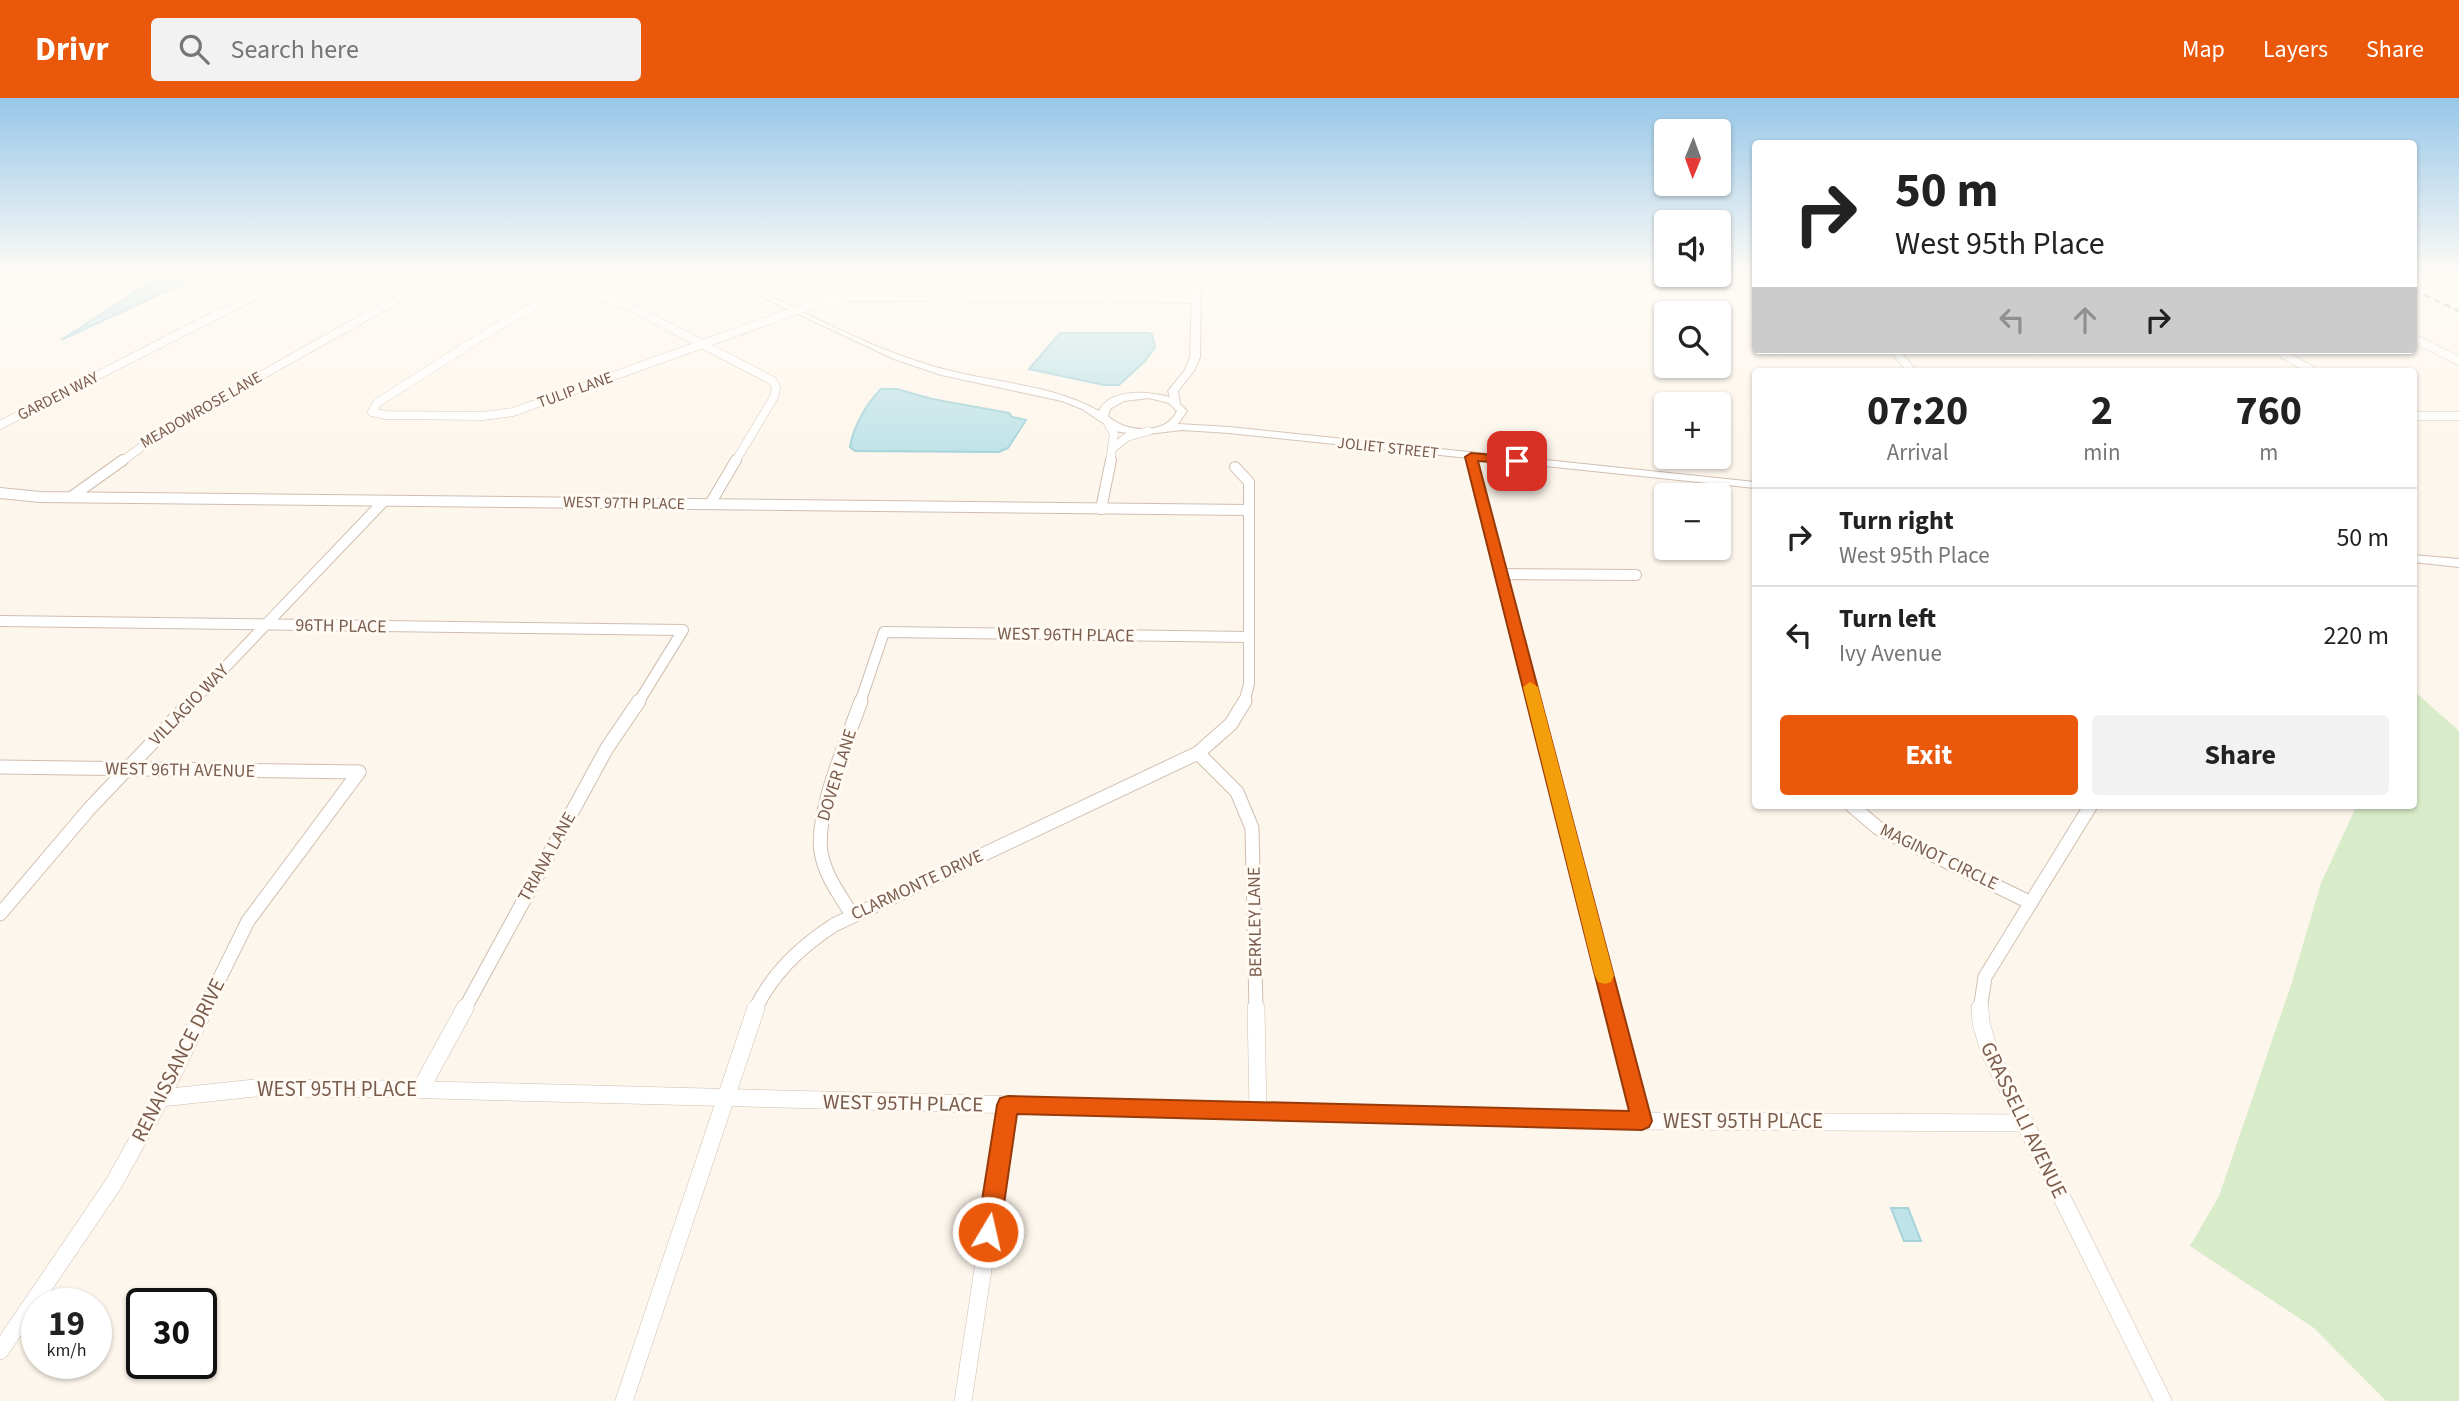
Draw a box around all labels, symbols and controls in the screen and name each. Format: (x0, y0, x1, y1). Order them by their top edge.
search box (151, 18, 641, 81)
text: Drivr (35, 26, 109, 73)
icon: search (175, 30, 213, 68)
text: Search here (231, 31, 359, 68)
text: Map (2182, 32, 2225, 67)
text: Layers (2263, 32, 2328, 67)
text: Share (2366, 32, 2424, 67)
north arrow (1654, 119, 1731, 196)
map controls (1654, 119, 1731, 560)
text: 50 m (1895, 156, 1999, 226)
icon: right (1780, 168, 1871, 259)
button: sound (1654, 210, 1731, 287)
text: West 95th Place (1895, 221, 2105, 267)
button: search (1654, 301, 1731, 378)
icon: left (1993, 301, 2031, 339)
icon: ahead (2066, 301, 2104, 339)
icon: right (2139, 301, 2177, 339)
street label: GARDEN WAY (14, 366, 103, 426)
street label: MEADOWROSE LANE (136, 366, 266, 454)
street label: TULIP LANE (534, 366, 616, 414)
text: 07:20 (1867, 381, 1968, 441)
text: 2 (2091, 381, 2113, 441)
text: 760 (2235, 381, 2302, 441)
button: + (1654, 392, 1731, 469)
pin (1487, 431, 1547, 491)
street label: JOLIET STREET (1336, 432, 1440, 464)
text: Arrival (1887, 436, 1949, 469)
text: min (2083, 436, 2121, 469)
text: m (2259, 436, 2278, 469)
icon: arrive (1498, 442, 1536, 480)
button: − (1654, 483, 1731, 560)
street label: WEST 97TH PLACE (563, 491, 685, 515)
text: Turn right (1839, 502, 1954, 539)
icon: right (1780, 518, 1818, 556)
text: 50 m (2336, 519, 2389, 556)
text: West 95th Place (1839, 539, 1990, 572)
text: Turn left (1839, 600, 1936, 637)
street label: 96TH PLACE (295, 613, 387, 639)
icon: left (1780, 616, 1818, 654)
text: 220 m (2323, 617, 2389, 654)
street label: WEST 96TH PLACE (997, 621, 1135, 649)
text: Ivy Avenue (1839, 637, 1942, 670)
street label: VILLAGIO WAY (144, 658, 235, 751)
button: Exit (1780, 715, 2078, 795)
button: Share (2092, 715, 2389, 795)
street label: DOVER LANE (811, 726, 863, 824)
street label: WEST 96TH AVENUE (105, 756, 255, 784)
street label: TRIANA LANE (512, 808, 582, 906)
street label: MAGINOT CIRCLE (1876, 818, 2002, 896)
street label: CLARMONTE DRIVE (847, 843, 987, 927)
street label: BERKLEY LANE (1242, 866, 1268, 978)
street label: RENAISSANCE DRIVE (124, 973, 232, 1147)
street label: GRASSELLI AVENUE (1973, 1037, 2075, 1203)
street label: WEST 95TH PLACE (257, 1074, 417, 1104)
street label: WEST 95TH PLACE (823, 1087, 983, 1119)
street label: WEST 95TH PLACE (1663, 1106, 1823, 1136)
position arrow (951, 1195, 1025, 1269)
speed limit sign: 30 (126, 1288, 217, 1379)
text: 19 (48, 1299, 85, 1349)
text: km/h (47, 1338, 86, 1363)

